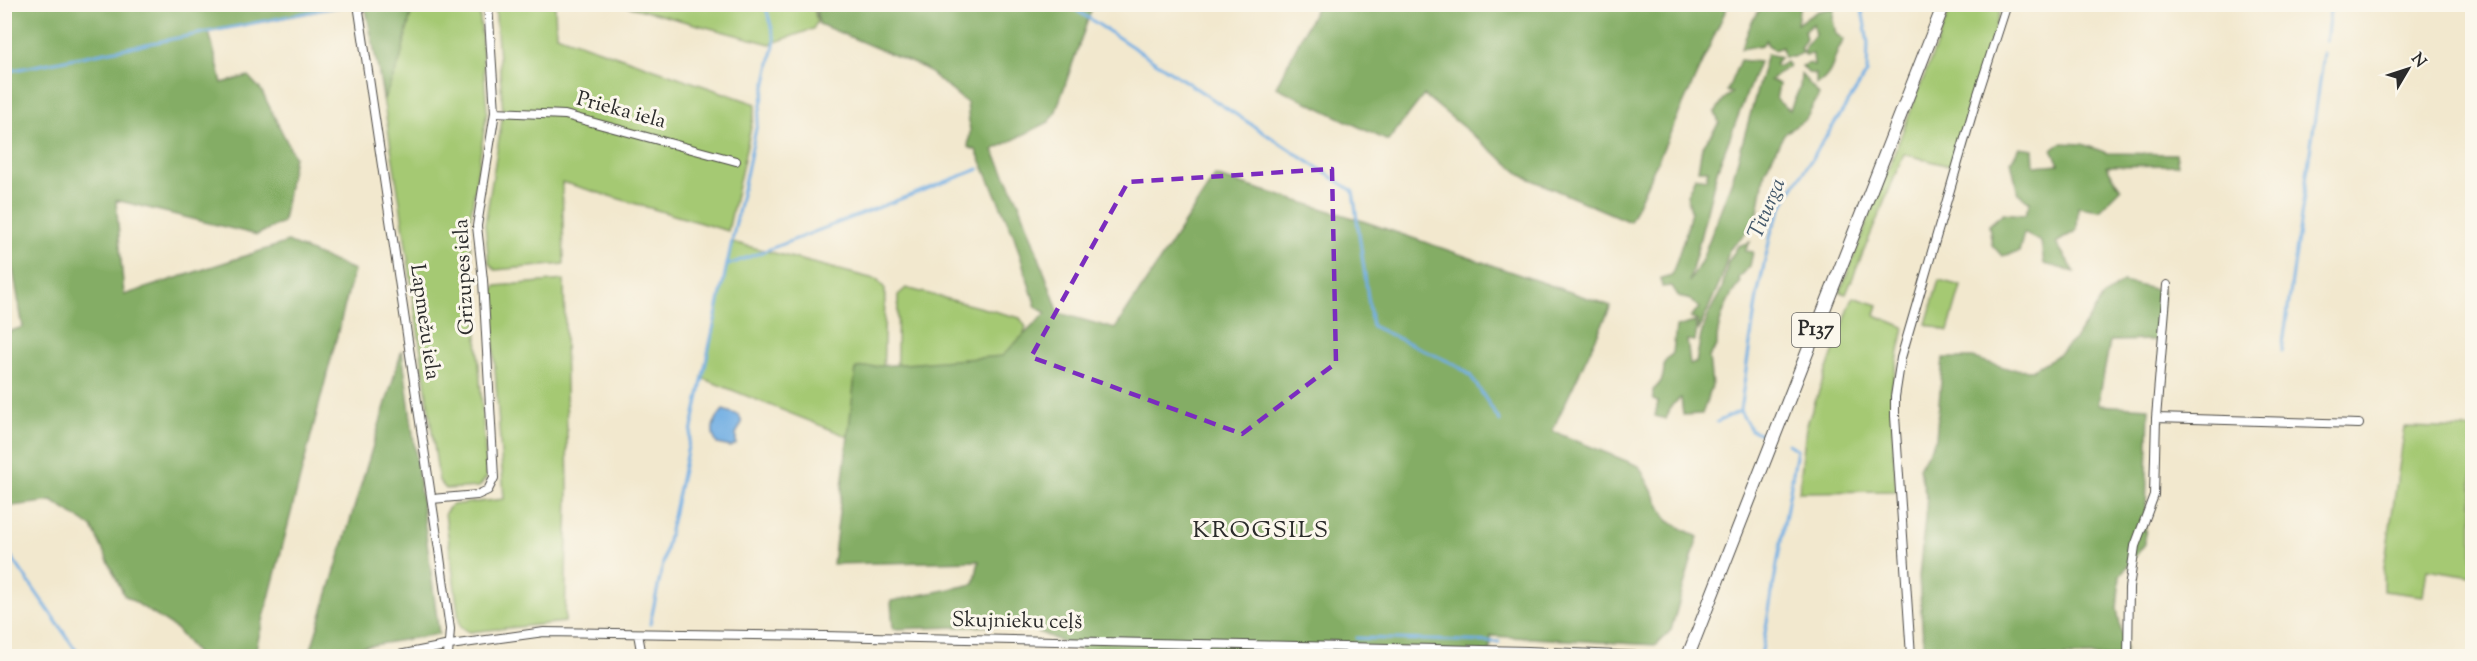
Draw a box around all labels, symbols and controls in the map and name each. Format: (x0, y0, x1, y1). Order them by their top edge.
north arrow (2378, 39, 2438, 99)
text: N (2405, 49, 2431, 74)
street label: Prieka iela (573, 85, 669, 137)
water label: Titurga (1741, 173, 1795, 245)
street label: Grīzupes iela (447, 218, 483, 336)
street label: Lapmežu iela (401, 262, 447, 382)
road number: P137 (1792, 313, 1840, 347)
district label: KROGSILS (1193, 514, 1329, 548)
street label: Skujnieku ceļš (951, 606, 1083, 638)

